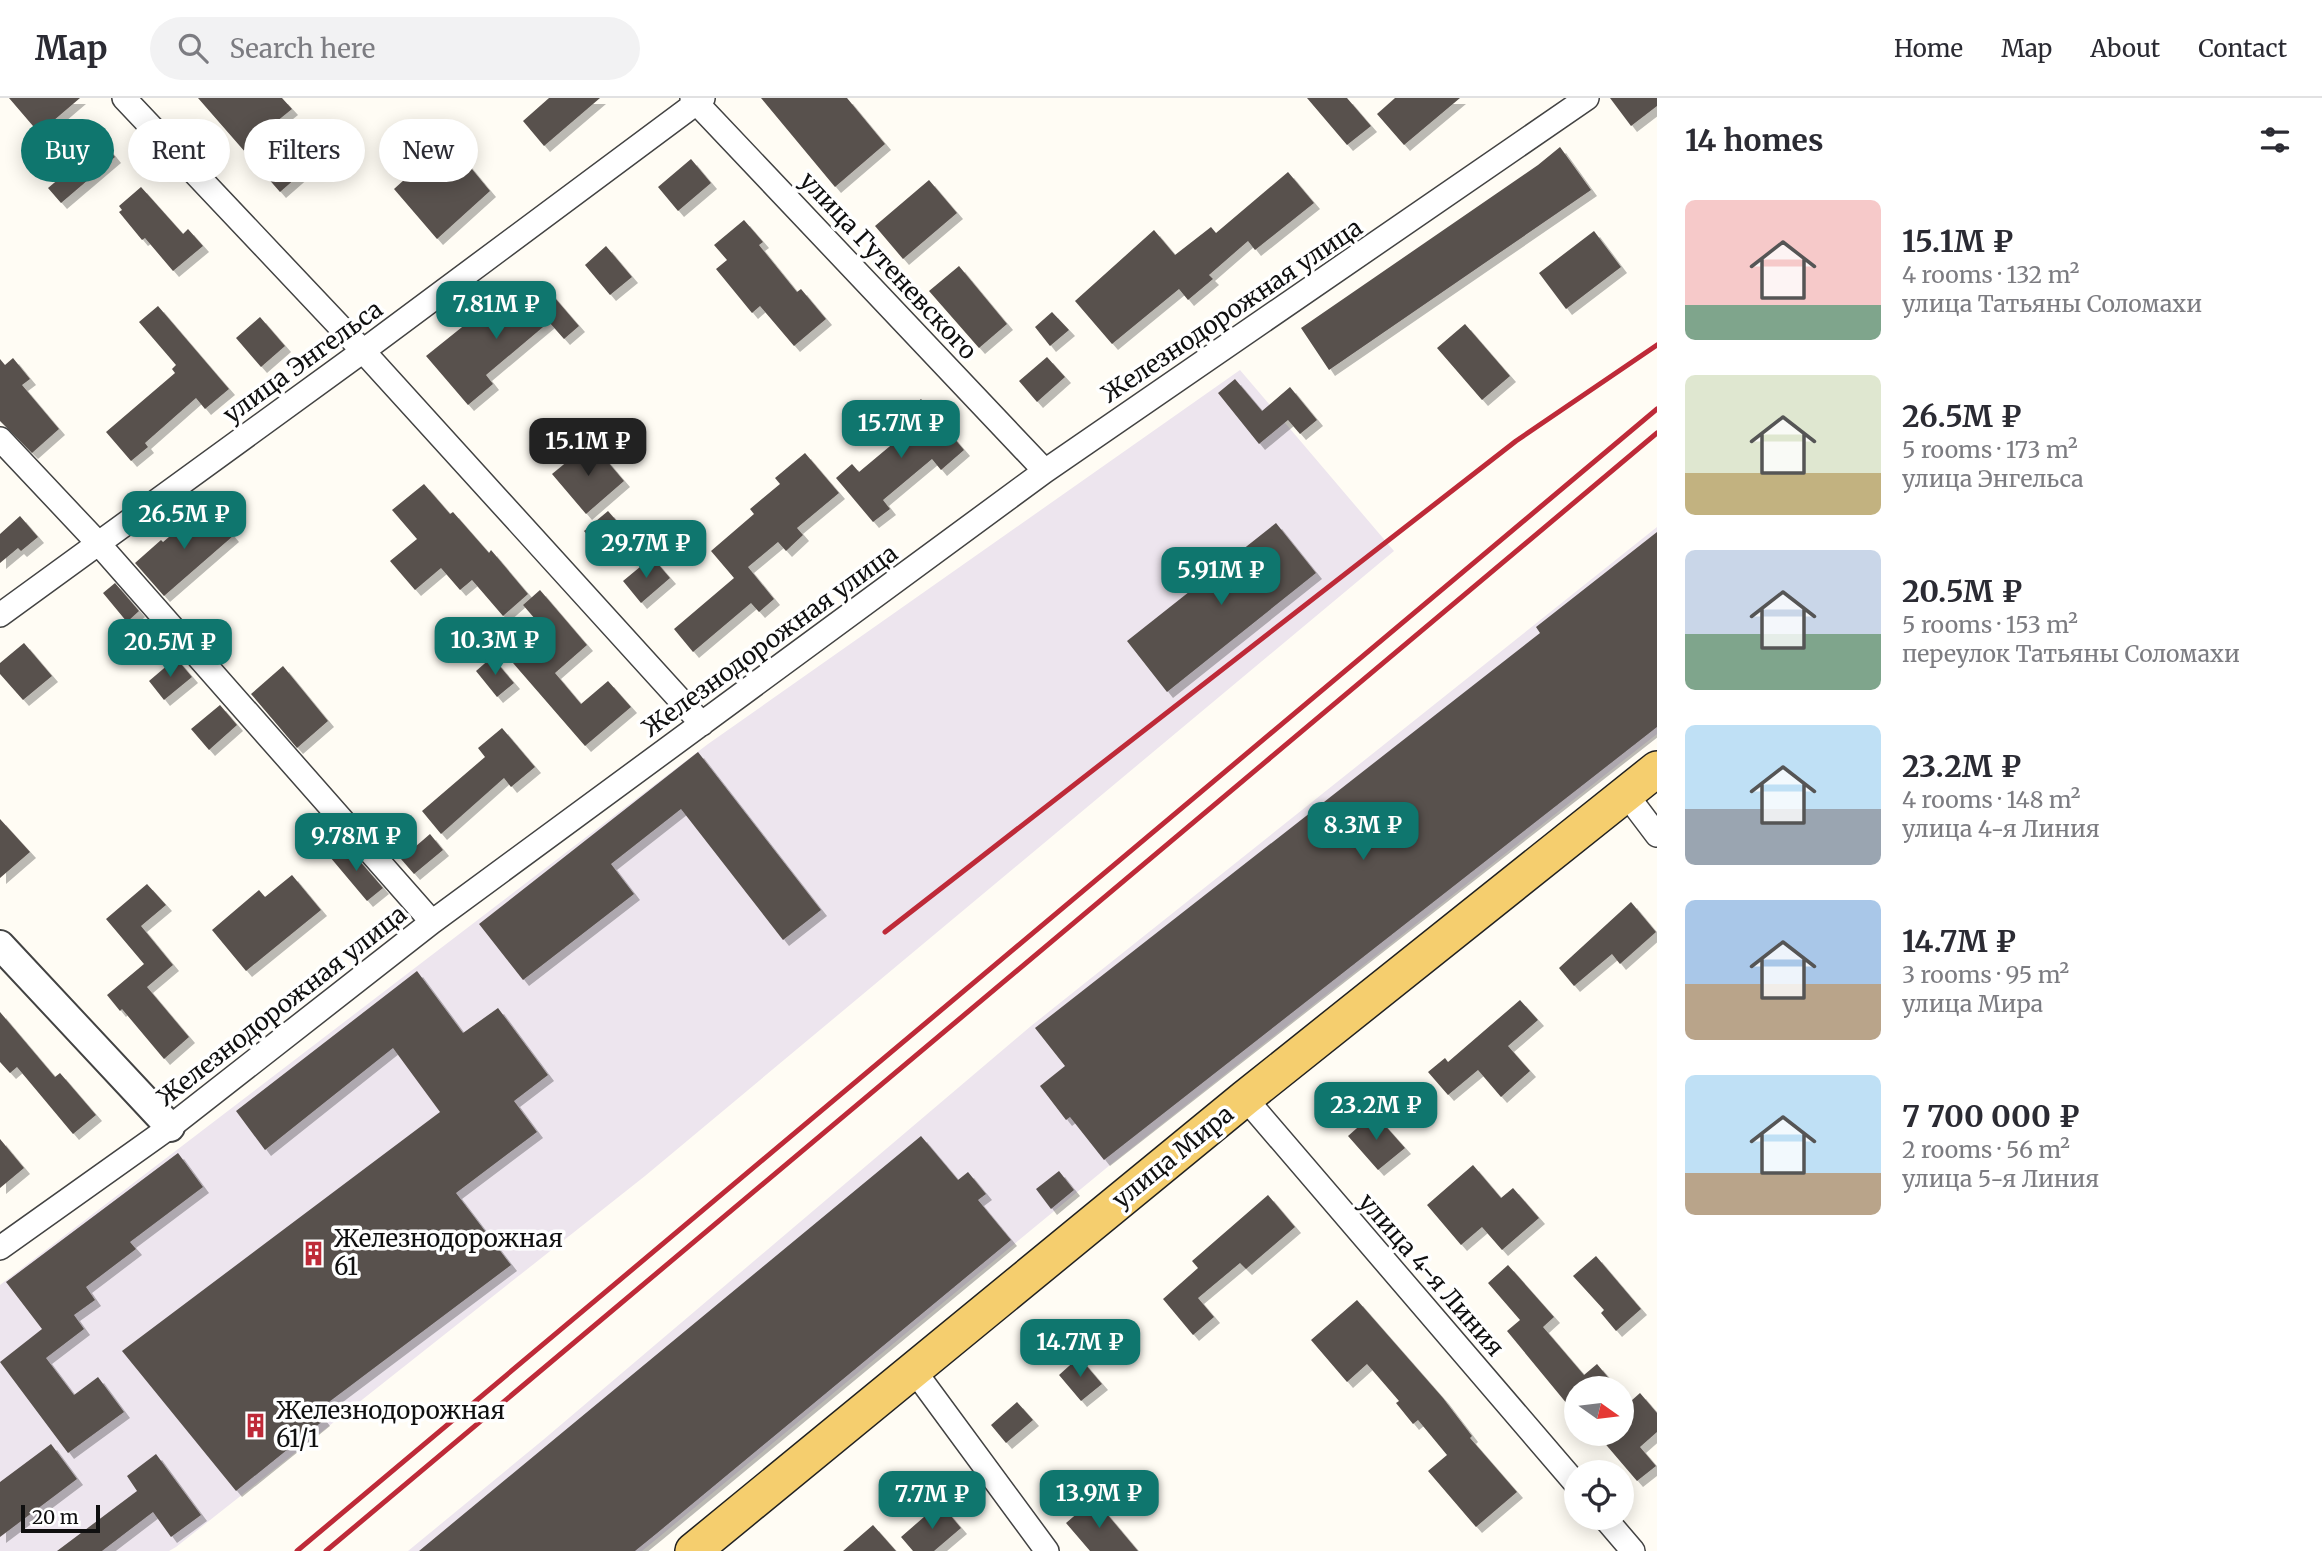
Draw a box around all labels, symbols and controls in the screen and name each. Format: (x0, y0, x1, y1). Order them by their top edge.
search box (150, 17, 640, 80)
text: Map (35, 28, 108, 69)
icon: search (174, 29, 212, 67)
text: Search here (230, 32, 375, 65)
text: Home (1894, 33, 1963, 64)
text: Map (2001, 33, 2052, 64)
text: About (2090, 33, 2160, 64)
text: Contact (2198, 33, 2287, 64)
chip: Buy (21, 119, 114, 182)
chip: Rent (128, 119, 230, 182)
chip: Filters (244, 119, 365, 182)
chip: New (379, 119, 478, 182)
text: 14 homes (1685, 121, 1823, 159)
icon: filters (2256, 121, 2294, 159)
street label: улица Гутеневского (793, 165, 984, 366)
street label: Железнодорожная улица (1095, 211, 1368, 410)
text: 15.1M ₽ (1902, 222, 2013, 260)
icon: home (1741, 228, 1825, 312)
text: 4 rooms · 132 m² (1902, 260, 2079, 289)
pin: 7.81M ₽ (431, 282, 561, 341)
text: 7.81M ₽ (452, 289, 540, 318)
text: улица Татьяны Соломахи (1902, 289, 2202, 318)
street label: улица Энгельса (217, 293, 389, 430)
text: 26.5M ₽ (1902, 397, 2022, 435)
pin: 15.7M ₽ (836, 400, 966, 460)
icon: home (1741, 403, 1825, 487)
text: 15.7M ₽ (858, 408, 944, 437)
pin: 15.1M ₽ (523, 418, 653, 478)
text: 15.1M ₽ (545, 426, 631, 455)
text: 5 rooms · 173 m² (1902, 435, 2078, 464)
text: улица Энгельса (1902, 464, 2083, 493)
pin: 26.5M ₽ (119, 491, 249, 551)
text: 26.5M ₽ (138, 499, 230, 528)
pin: 29.7M ₽ (581, 520, 711, 580)
text: 29.7M ₽ (601, 528, 691, 557)
street label: Железнодорожная улица (636, 537, 904, 744)
pin: 5.91M ₽ (1156, 547, 1286, 607)
text: 5.91M ₽ (1177, 555, 1265, 584)
text: 20.5M ₽ (1902, 572, 2022, 610)
icon: home (1741, 578, 1825, 662)
text: 5 rooms · 153 m² (1902, 610, 2078, 639)
pin: 10.3M ₽ (430, 618, 560, 677)
pin: 20.5M ₽ (105, 620, 235, 679)
text: 10.3M ₽ (451, 625, 539, 654)
text: 20.5M ₽ (124, 627, 216, 656)
text: переулок Татьяны Соломахи (1902, 639, 2240, 668)
text: 23.2M ₽ (1902, 747, 2021, 785)
icon: home (1741, 753, 1825, 837)
text: 4 rooms · 148 m² (1902, 785, 2080, 814)
pin: 8.3M ₽ (1306, 802, 1420, 862)
text: 8.3M ₽ (1324, 810, 1402, 839)
pin: 9.78M ₽ (291, 814, 421, 873)
text: улица 4-я Линия (1902, 814, 2100, 843)
text: 9.78M ₽ (311, 821, 401, 850)
street label: Железнодорожная улица (151, 898, 413, 1113)
text: 14.7M ₽ (1902, 922, 2016, 960)
icon: home (1741, 928, 1825, 1012)
text: 3 rooms · 95 m² (1902, 960, 2069, 989)
text: улица Мира (1902, 989, 2043, 1018)
pin: 23.2M ₽ (1311, 1082, 1441, 1142)
text: 23.2M ₽ (1330, 1090, 1422, 1119)
text: 7 700 000 ₽ (1902, 1097, 2080, 1135)
street label: улица Мира (1106, 1098, 1240, 1215)
icon: home (1741, 1103, 1825, 1187)
text: 2 rooms · 56 m² (1902, 1135, 2070, 1164)
text: улица 5-я Линия (1902, 1164, 2099, 1193)
street label: улица 4-я Линия (1352, 1187, 1511, 1363)
place label: Железнодорожная 61 (334, 1223, 563, 1282)
building icon: Железнодорожная 61 (300, 1239, 328, 1267)
pin: 14.7M ₽ (1015, 1320, 1145, 1379)
text: 14.7M ₽ (1036, 1327, 1124, 1356)
north arrow (1564, 1376, 1634, 1446)
map controls (1564, 1376, 1634, 1530)
place label: Железнодорожная 61/1 (276, 1395, 505, 1454)
building icon: Железнодорожная 61/1 (242, 1411, 270, 1439)
button: locate (1564, 1460, 1634, 1530)
pin: 13.9M ₽ (1034, 1470, 1164, 1530)
pin: 7.7M ₽ (875, 1472, 989, 1531)
text: 13.9M ₽ (1056, 1478, 1142, 1507)
text: 7.7M ₽ (895, 1479, 969, 1508)
scale bar (21, 1502, 100, 1534)
text: 20 m (32, 1505, 79, 1529)

